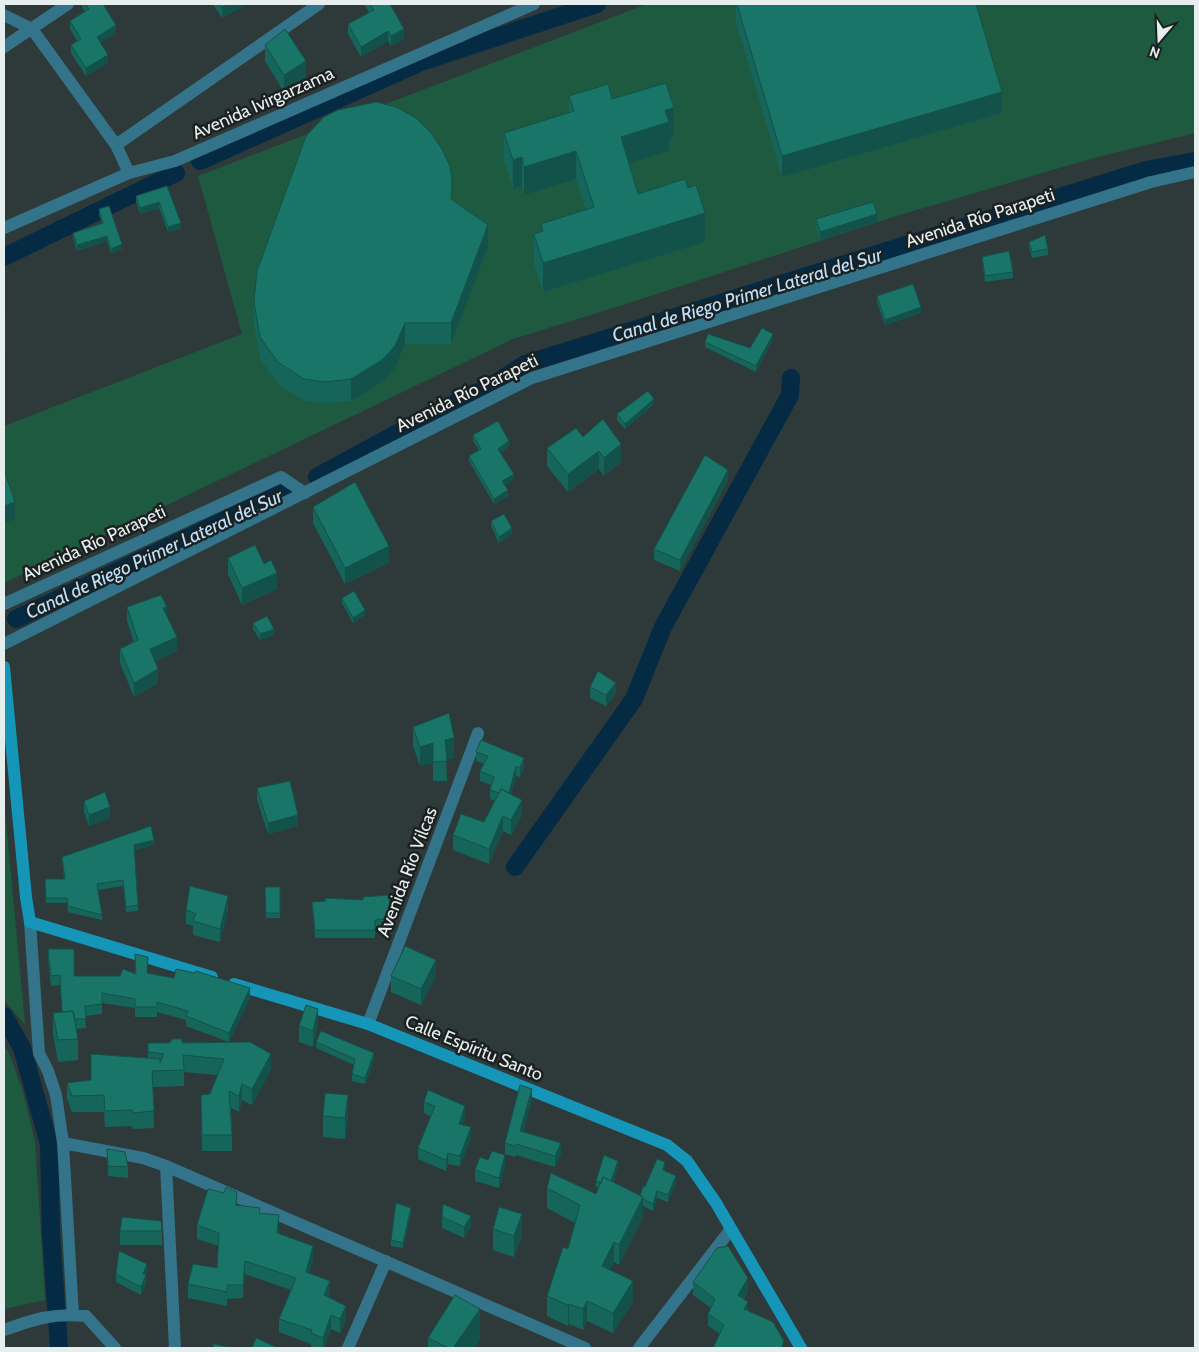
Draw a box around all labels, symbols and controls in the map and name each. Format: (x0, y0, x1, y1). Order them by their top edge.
north arrow (1134, 15, 1184, 65)
text: N (1147, 42, 1162, 62)
street label: Avenida Ivirgarzama (189, 62, 337, 144)
street label: Avenida Río Parapeti (903, 184, 1057, 252)
water label: Canal de Riego Primer Lateral del Sur (609, 243, 886, 347)
street label: Avenida Río Parapeti (392, 349, 542, 437)
water label: Canal de Riego Primer Lateral del Sur (22, 484, 287, 624)
street label: Avenida Río Parapeti (19, 500, 169, 586)
street label: Avenida Río Vilcas (372, 804, 442, 940)
street label: Calle Espíritu Santo (402, 1010, 546, 1086)

